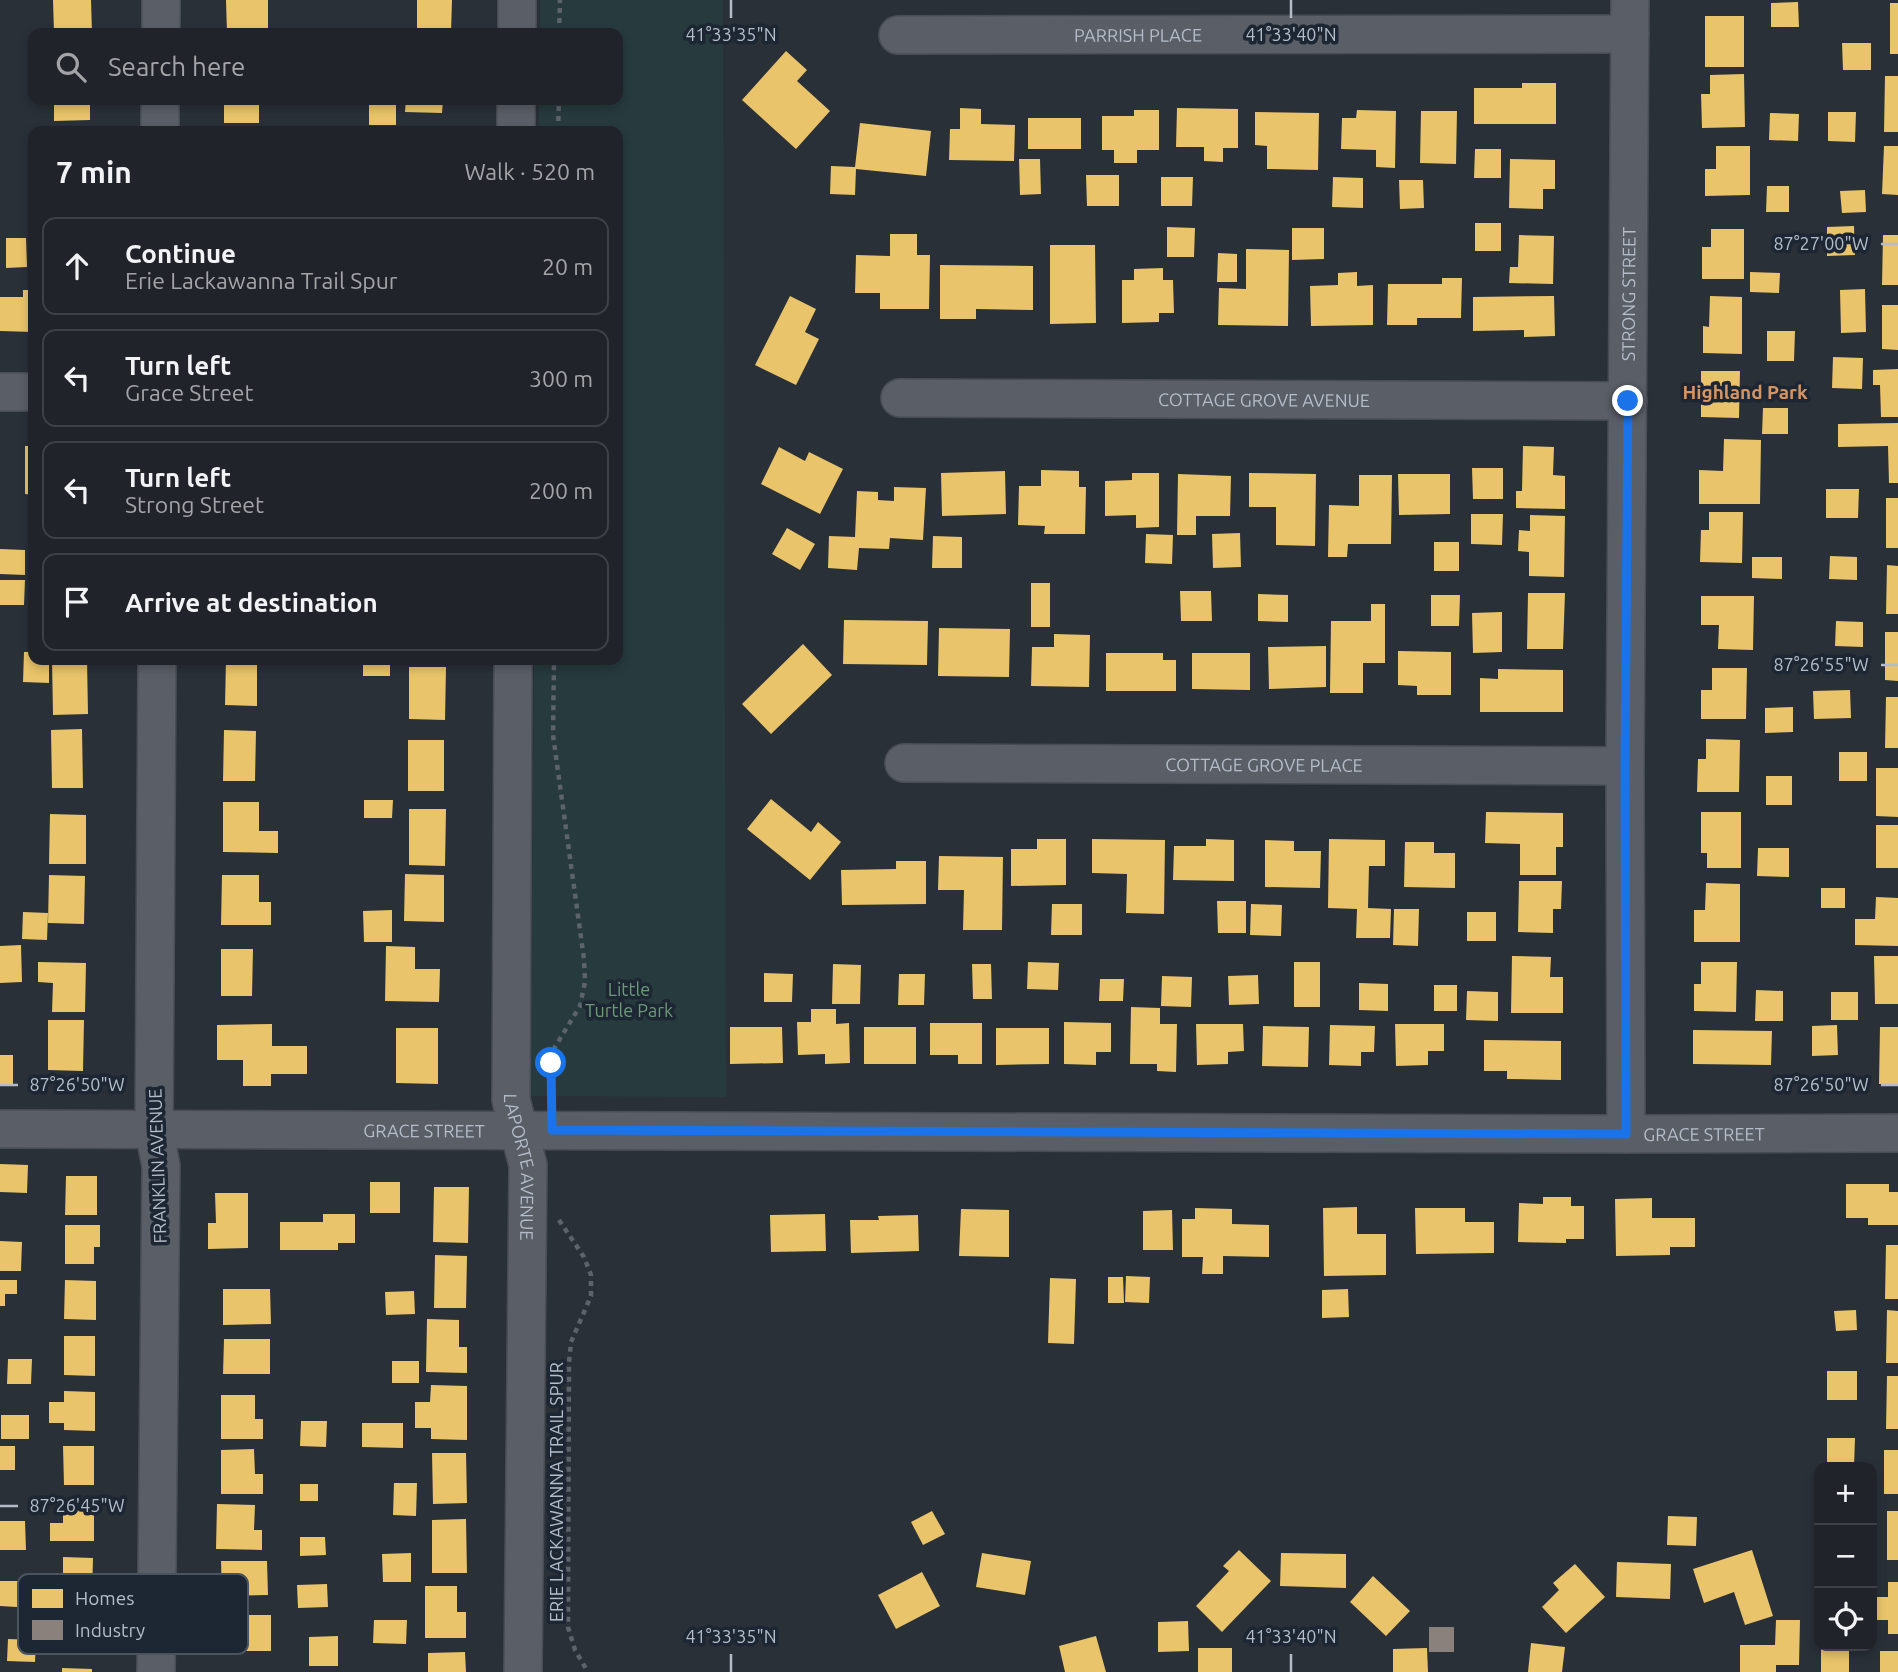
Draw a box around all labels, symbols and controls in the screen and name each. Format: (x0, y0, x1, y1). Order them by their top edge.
text: 41°33'35"N (685, 24, 777, 44)
text: 41°33'40"N (1245, 24, 1337, 44)
street label: PARRISH PLACE (1074, 25, 1202, 45)
search box (28, 28, 623, 105)
icon: search (52, 48, 90, 86)
text: Search here (108, 52, 245, 81)
text: 7 min (56, 155, 132, 189)
text: Walk · 520 m (464, 159, 595, 184)
street label: STRONG STREET (1618, 227, 1639, 361)
text: 87°27'00"W (1773, 233, 1869, 253)
text: Continue (125, 239, 236, 268)
icon: ahead (58, 247, 96, 285)
text: 20 m (542, 254, 593, 279)
text: Erie Lackawanna Trail Spur (125, 268, 398, 293)
text: Turn left (125, 351, 231, 380)
icon: left (58, 359, 96, 397)
text: 300 m (529, 366, 593, 391)
text: Grace Street (125, 380, 254, 405)
district label: Highland Park (1682, 381, 1808, 403)
route end (1612, 385, 1643, 416)
street label: COTTAGE GROVE AVENUE (1158, 389, 1370, 410)
text: Turn left (125, 463, 231, 492)
icon: left (58, 471, 96, 509)
text: 200 m (529, 478, 593, 503)
text: Strong Street (125, 492, 264, 517)
icon: arrive (58, 583, 96, 621)
text: Arrive at destination (125, 588, 378, 617)
text: 87°26'55"W (1773, 654, 1869, 674)
street label: COTTAGE GROVE PLACE (1165, 754, 1363, 775)
park label: Little Turtle Park (585, 979, 673, 1020)
route start (535, 1047, 566, 1078)
text: 87°26'50"W (29, 1074, 125, 1094)
text: 87°26'50"W (1773, 1074, 1869, 1094)
street label: FRANKLIN AVENUE (144, 1088, 170, 1244)
street label: LAPORTE AVENUE (501, 1093, 539, 1240)
street label: GRACE STREET (363, 1120, 485, 1140)
street label: GRACE STREET (1643, 1123, 1765, 1144)
street label: ERIE LACKAWANNA TRAIL SPUR (546, 1362, 566, 1622)
map controls (1814, 1462, 1877, 1651)
button: + (1814, 1462, 1877, 1525)
text: 87°26'45"W (29, 1495, 125, 1515)
button: − (1814, 1525, 1877, 1588)
legend (18, 1574, 248, 1654)
text: Homes (75, 1587, 135, 1609)
button: locate (1814, 1588, 1877, 1651)
text: Industry (75, 1619, 145, 1641)
text: 41°33'35"N (685, 1626, 777, 1646)
text: 41°33'40"N (1245, 1626, 1337, 1646)

